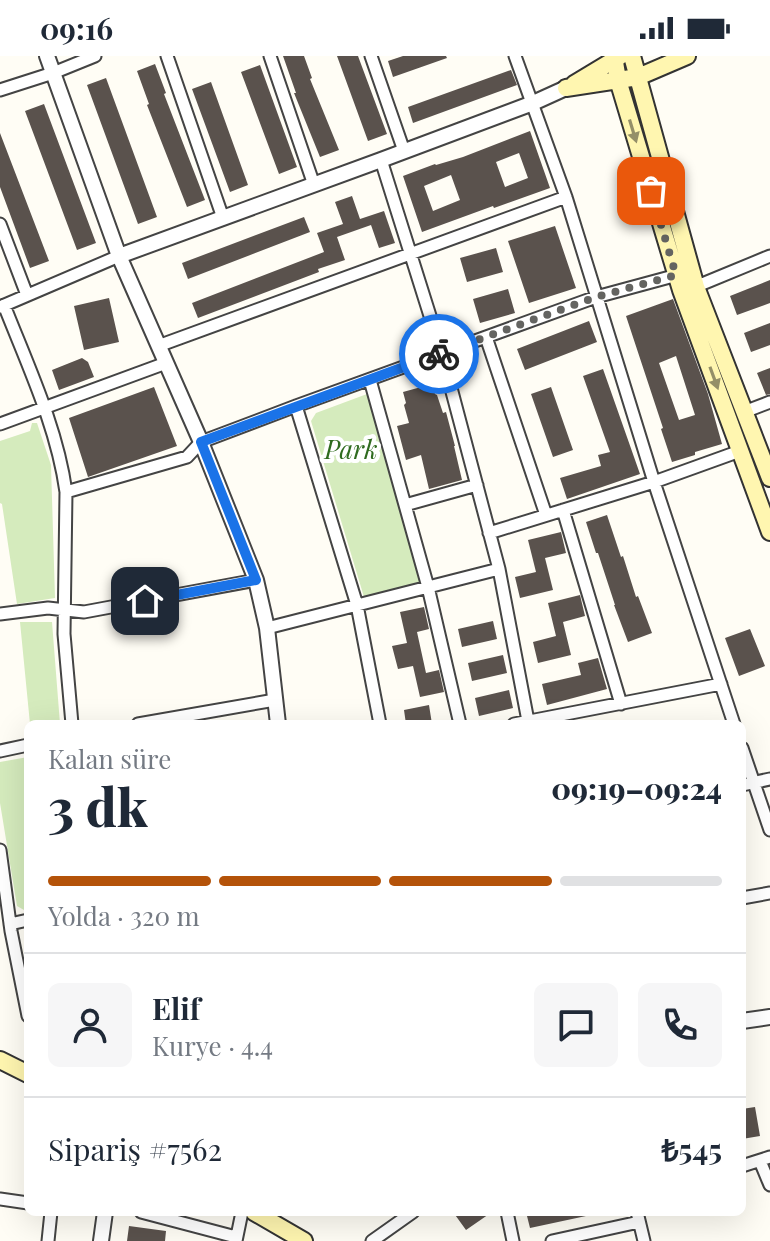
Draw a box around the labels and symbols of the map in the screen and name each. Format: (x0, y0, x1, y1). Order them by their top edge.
one-way arrow (627, 120, 640, 144)
pin (617, 157, 685, 225)
courier (399, 314, 479, 394)
one-way arrow (708, 367, 720, 391)
park label: Park (323, 431, 378, 466)
pin (111, 567, 179, 635)

